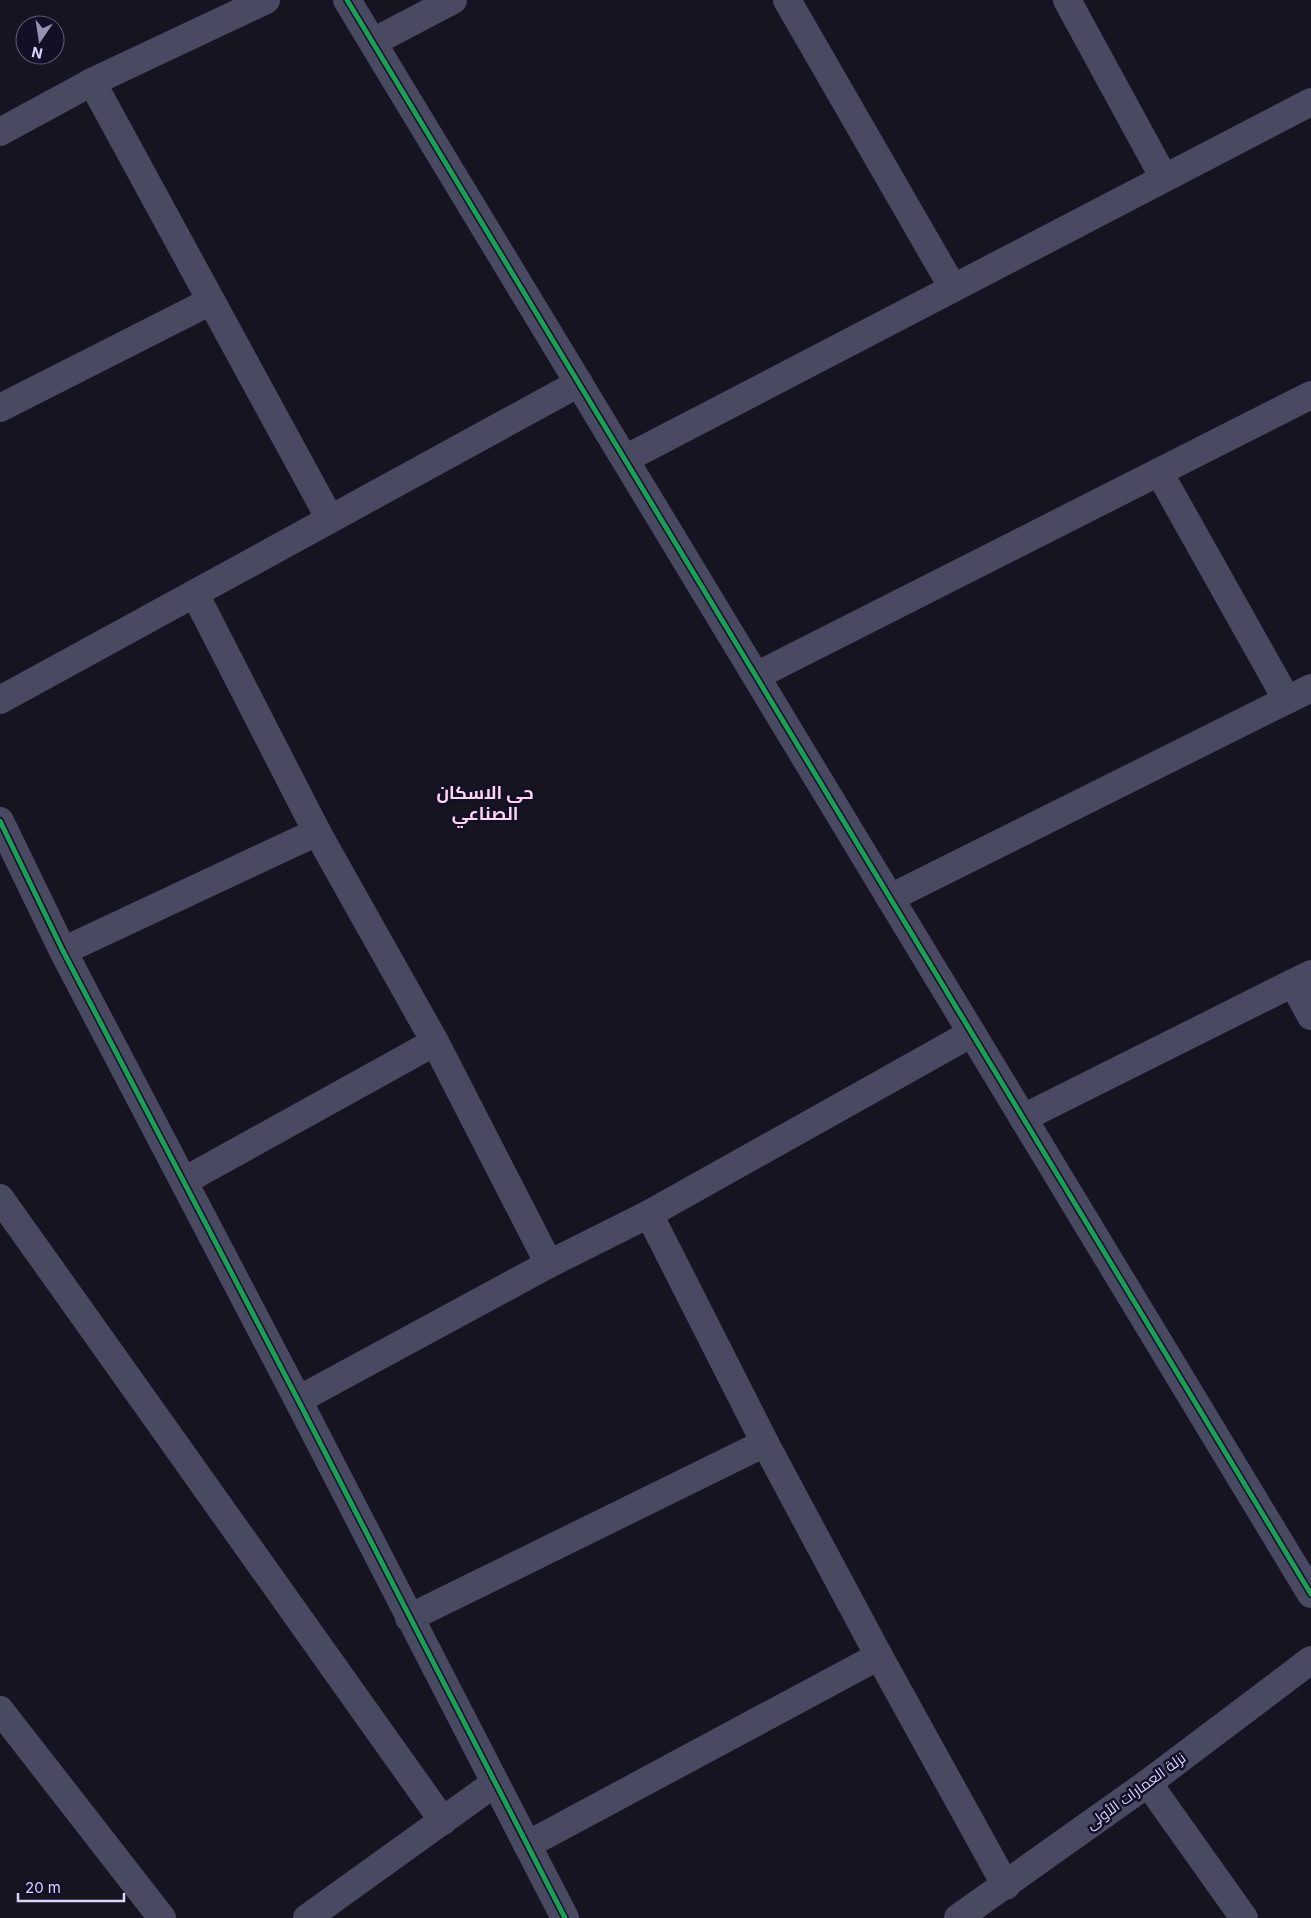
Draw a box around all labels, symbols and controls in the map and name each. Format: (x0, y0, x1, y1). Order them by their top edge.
north arrow (15, 15, 65, 65)
text: N (30, 44, 44, 63)
district label: حي الاسكان الصناعي (436, 782, 534, 829)
street label: نزلة العمارات الأولى (1082, 1748, 1190, 1834)
scale bar (18, 1870, 124, 1902)
text: 20 m (25, 1878, 61, 1897)

